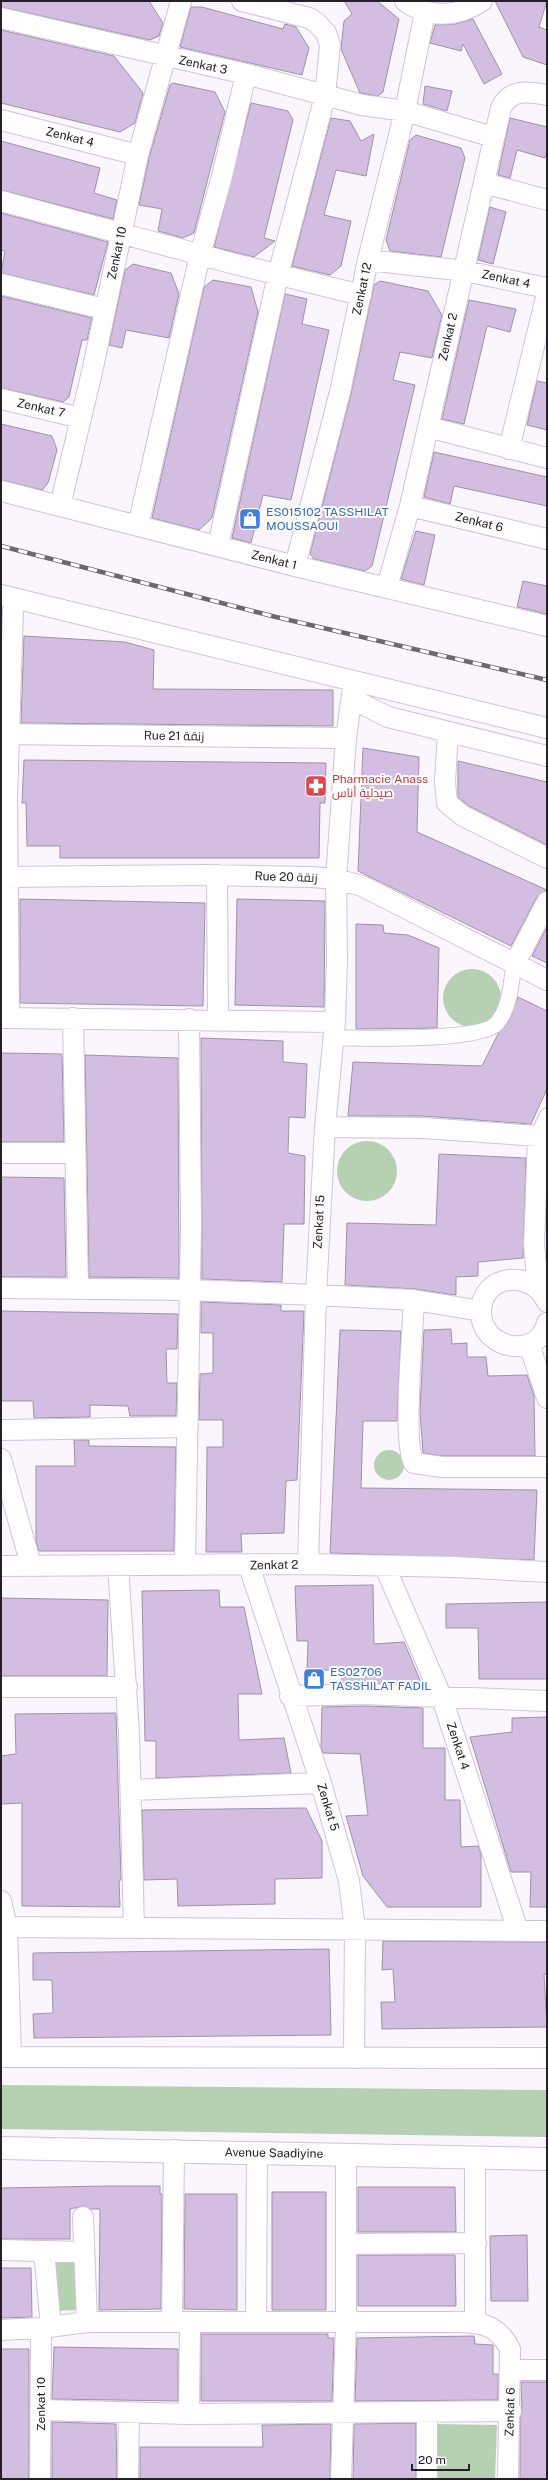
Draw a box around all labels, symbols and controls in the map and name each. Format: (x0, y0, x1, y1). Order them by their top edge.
street label: Zenkat 3 (177, 53, 229, 77)
street label: Zenkat 4 (44, 124, 96, 150)
street label: Zenkat 10 (105, 225, 129, 281)
street label: Zenkat 12 (350, 261, 374, 317)
street label: Zenkat 4 (480, 267, 532, 291)
street label: Zenkat 2 (436, 312, 460, 362)
street label: Zenkat 7 (16, 396, 66, 420)
place label: ES015102 TASSHILAT MOUSSAOUI (266, 505, 389, 533)
shop icon: ES015102 TASSHILAT MOUSSAOUI (237, 506, 263, 532)
street label: Zenkat 6 (453, 509, 505, 535)
street label: Zenkat 1 (250, 548, 298, 572)
street label: Rue 21 زنقة (144, 728, 204, 744)
place label: Pharmacie Anass صيدلية أناس (332, 772, 428, 800)
pharmacy icon: Pharmacie Anass صيدلية أناس (303, 773, 329, 799)
street label: Rue 20 زنقة (254, 869, 318, 885)
street label: Zenkat 15 (311, 1194, 327, 1249)
street label: Zenkat 2 (249, 1558, 299, 1572)
place label: ES02706 TASSHILAT FADIL (330, 1665, 431, 1693)
shop icon: ES02706 TASSHILAT FADIL (301, 1666, 327, 1692)
street label: Zenkat 4 (444, 1720, 472, 1772)
street label: Zenkat 5 (314, 1781, 342, 1833)
street label: Avenue Saadiyine (225, 2145, 324, 2161)
street label: Zenkat 10 (34, 2377, 48, 2431)
street label: Zenkat 6 (502, 2387, 518, 2437)
scale bar (412, 2446, 469, 2472)
text: 20 m (418, 2453, 446, 2467)

